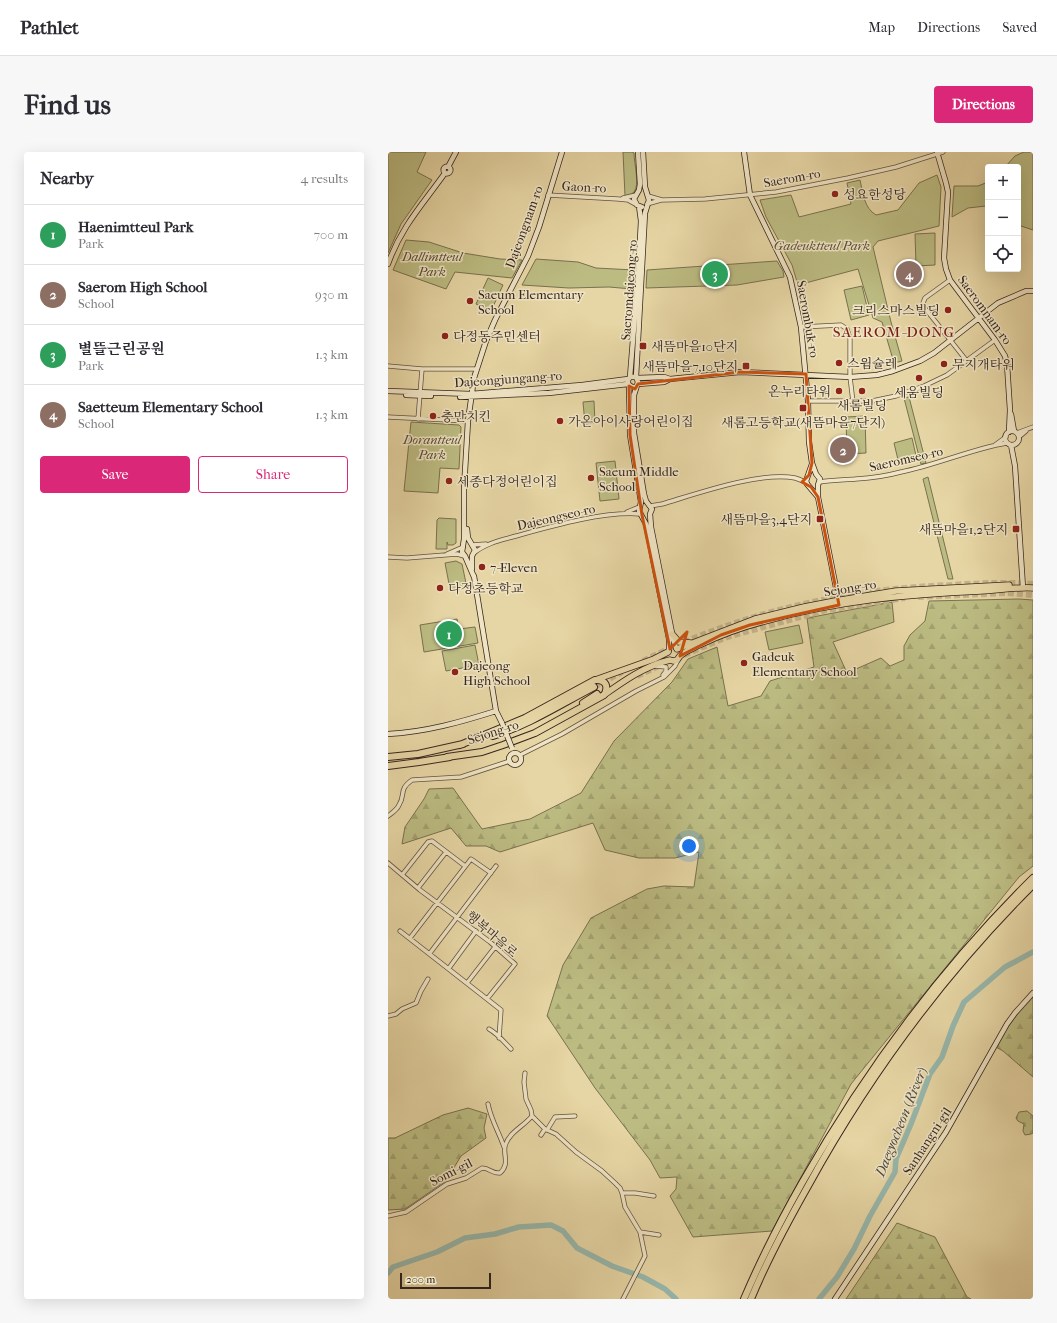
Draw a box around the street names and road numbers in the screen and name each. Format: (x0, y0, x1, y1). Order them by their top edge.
street label: Saerom-ro (762, 166, 822, 190)
street label: Gaon-ro (561, 178, 607, 196)
street label: Dajeongnam-ro (502, 183, 546, 270)
street label: Saeromdajeong-ro (618, 239, 640, 341)
street label: Saeromnam-ro (955, 273, 1015, 348)
street label: Saerombuk-ro (794, 279, 822, 359)
street label: Dajeongjungang-ro (454, 368, 563, 390)
street label: Saeromseo-ro (868, 443, 945, 475)
street label: Dajeongseo-ro (515, 501, 597, 533)
street label: Sejong-ro (823, 576, 878, 600)
street label: Sejong-ro (466, 717, 521, 747)
street label: 행복마을로 (463, 908, 521, 961)
street label: Sanhangni-gil (900, 1104, 955, 1178)
street label: Somi-gil (427, 1155, 475, 1189)

